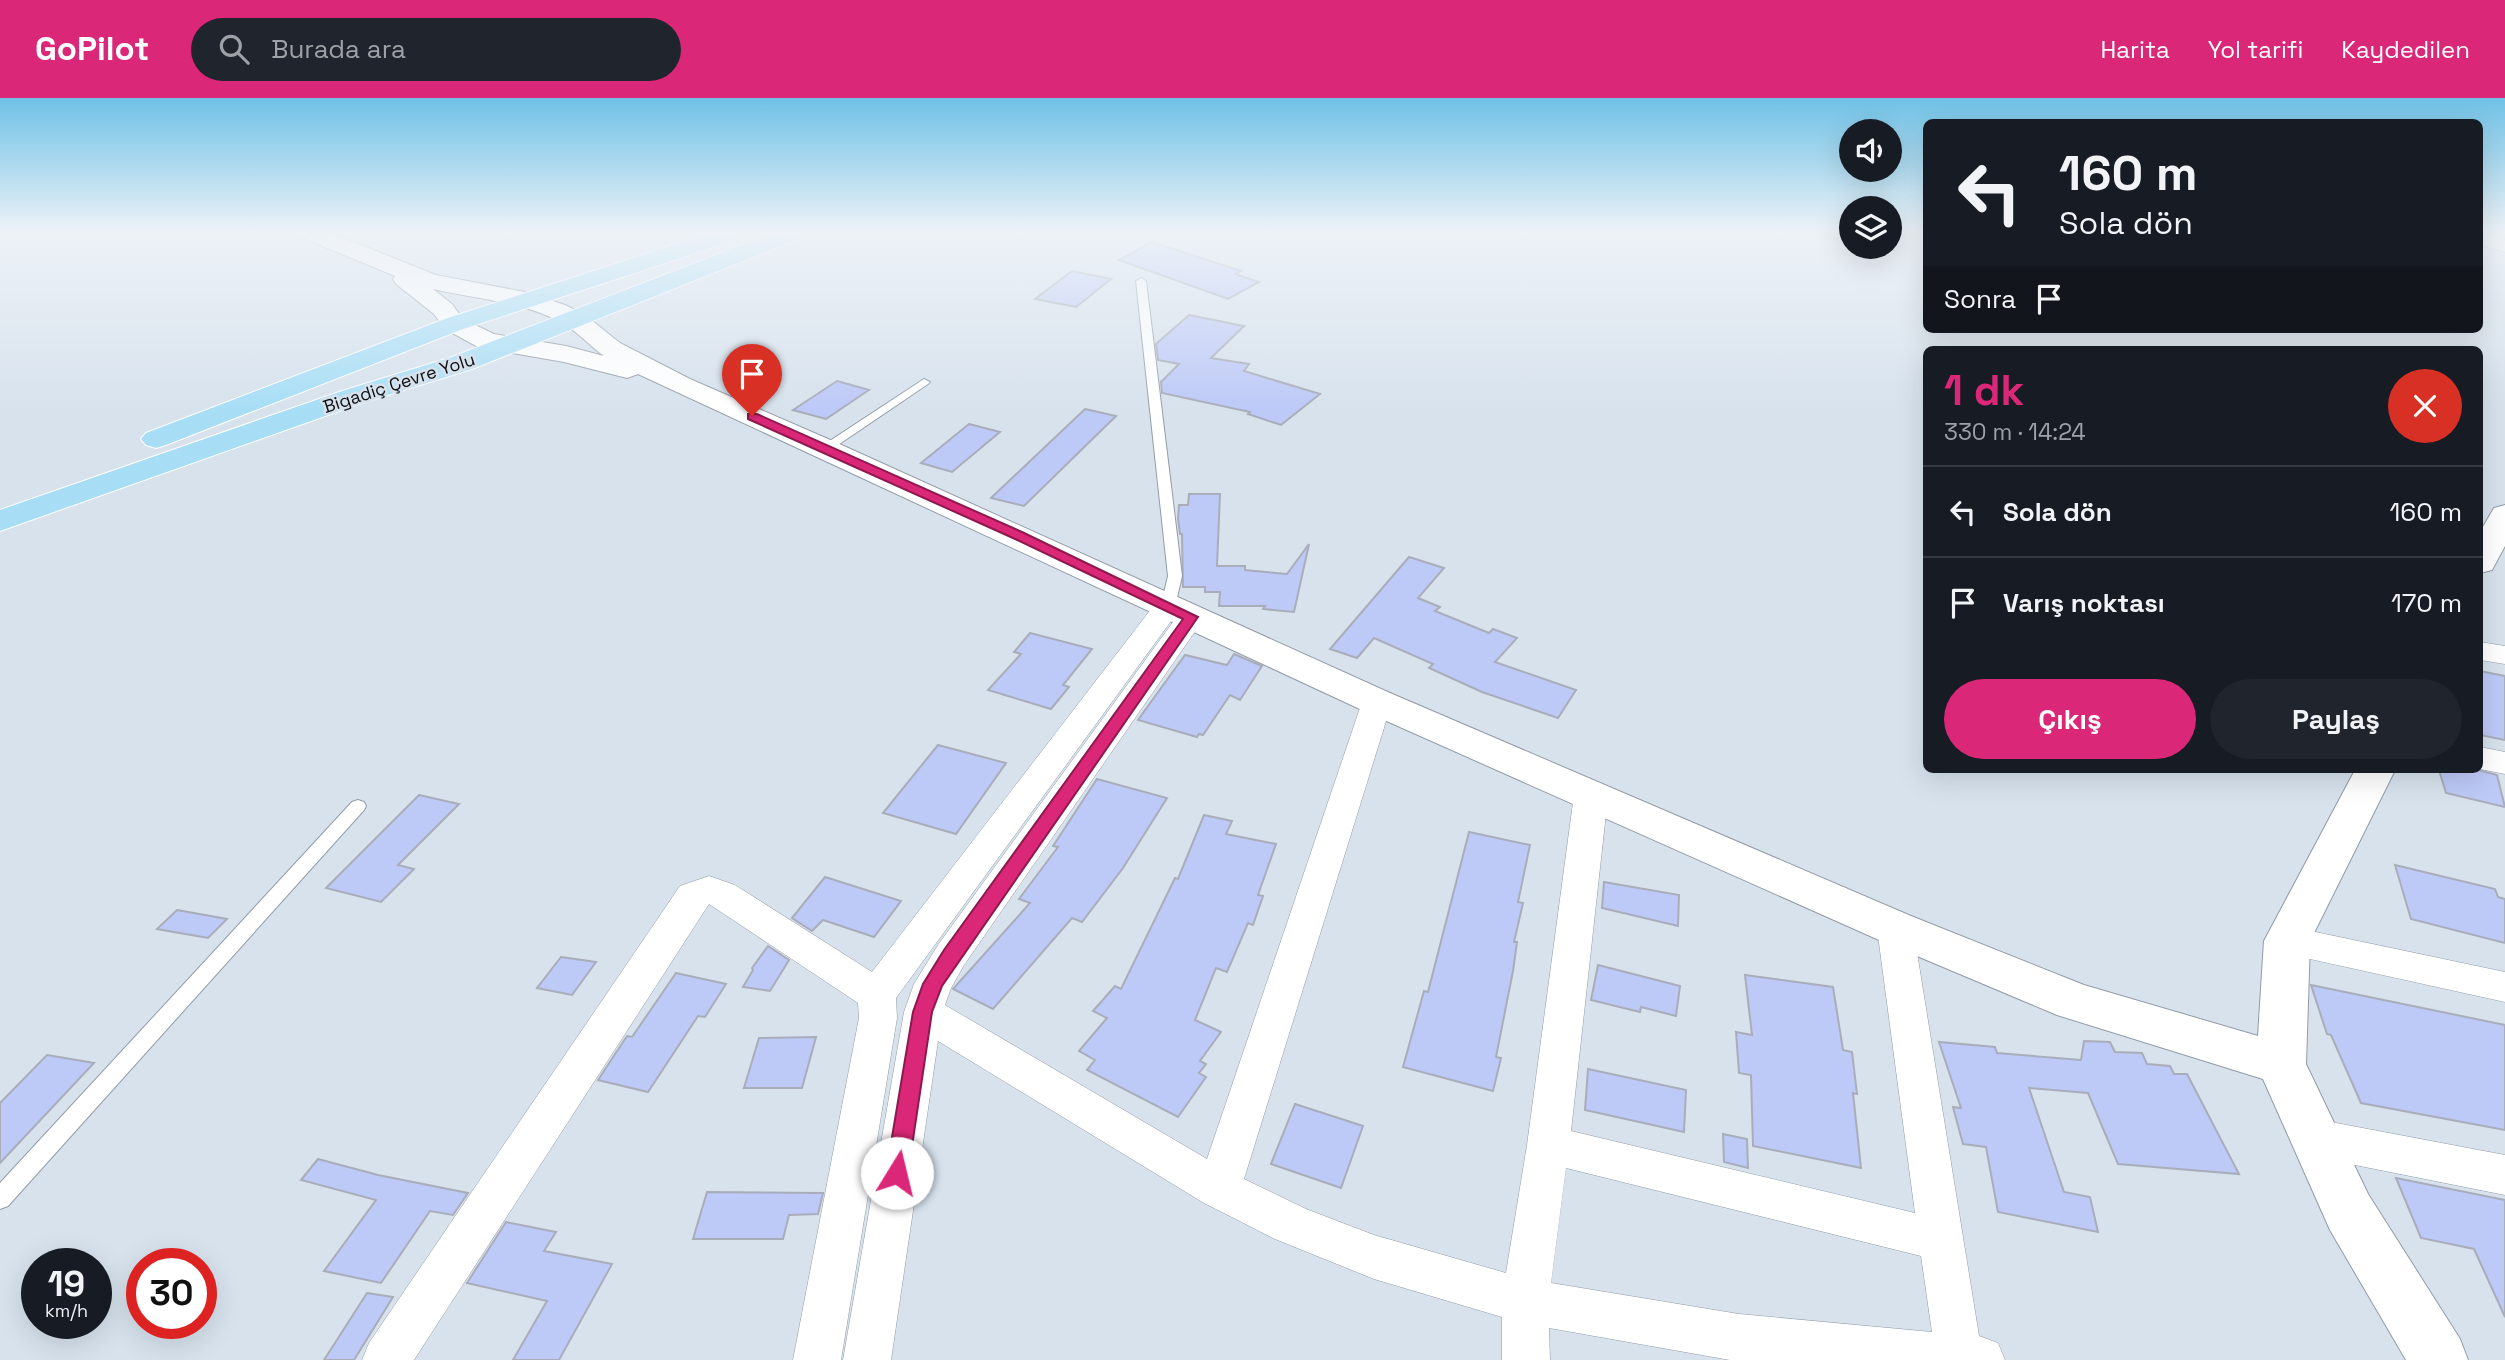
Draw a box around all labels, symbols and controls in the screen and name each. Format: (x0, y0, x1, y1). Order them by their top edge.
search box (191, 18, 681, 81)
text: GoPilot (35, 28, 149, 70)
icon: search (215, 30, 253, 68)
text: Burada ara (271, 32, 406, 66)
text: Harita (2100, 34, 2170, 65)
text: Yol tarifi (2208, 34, 2303, 65)
text: Kaydedilen (2341, 34, 2470, 65)
map controls (1839, 119, 1902, 259)
button: sound (1839, 119, 1902, 182)
text: 160 m (2059, 142, 2197, 204)
icon: left (1944, 147, 2035, 238)
button: layers (1839, 196, 1902, 259)
text: Sola dön (2059, 203, 2193, 243)
icon: arrive (2030, 280, 2068, 318)
text: Sonra (1944, 282, 2016, 316)
pin (722, 344, 782, 416)
street label: Bigadiç Çevre Yolu (320, 347, 478, 418)
icon: arrive (733, 355, 771, 393)
text: 1 dk (1944, 364, 2024, 417)
button: close (2388, 369, 2462, 443)
text: 330 m · 14:24 (1944, 417, 2086, 447)
icon: left (1944, 493, 1982, 531)
text: Sola dön (2003, 495, 2112, 529)
text: 160 m (2390, 495, 2462, 529)
icon: arrive (1944, 584, 1982, 622)
text: Varış noktası (2003, 586, 2165, 620)
text: 170 m (2391, 586, 2462, 620)
button: Çıkış (1944, 679, 2196, 759)
button: Paylaş (2210, 679, 2462, 759)
position arrow (860, 1136, 934, 1210)
speed limit sign: 30 (126, 1248, 217, 1339)
text: 19 (48, 1262, 85, 1306)
text: km/h (45, 1299, 88, 1322)

